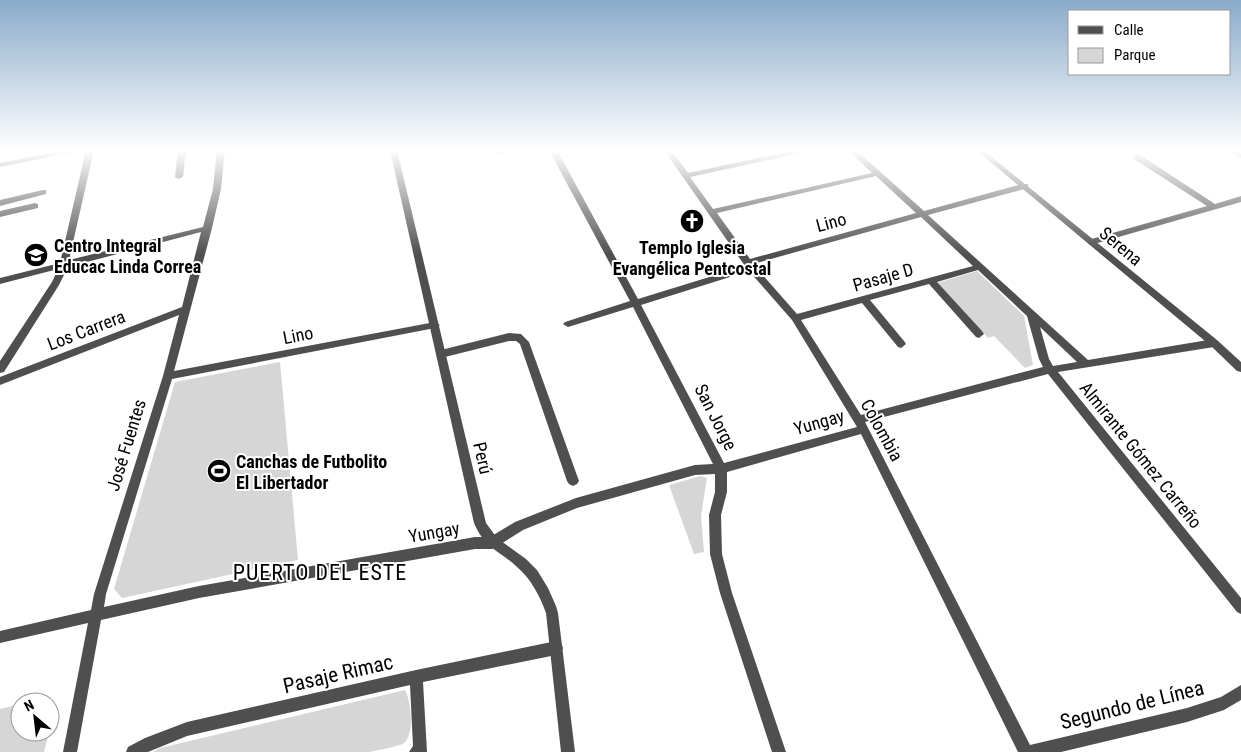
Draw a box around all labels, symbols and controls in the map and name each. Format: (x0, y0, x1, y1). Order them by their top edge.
legend (1068, 10, 1231, 75)
text: Calle (1114, 21, 1144, 39)
text: Parque (1114, 46, 1156, 64)
church icon: Templo Iglesia Evangélica Pentcostal (679, 208, 705, 234)
street label: Lino (814, 208, 848, 236)
street label: Serena (1096, 222, 1146, 270)
place label: Centro Integral Educac Linda Correa (54, 235, 201, 277)
place label: Templo Iglesia Evangélica Pentcostal (613, 237, 771, 279)
school or university icon: Centro Integral Educac Linda Correa (23, 242, 49, 268)
street label: Pasaje D (850, 258, 916, 296)
street label: Los Carrera (44, 306, 128, 354)
street label: Lino (281, 322, 315, 348)
street label: Almirante Gómez Carreño (1076, 378, 1206, 532)
street label: San Jorge (690, 381, 742, 453)
street label: Colombia (856, 395, 908, 465)
street label: José Fuentes (102, 397, 150, 493)
street label: Yungay (791, 405, 847, 439)
street label: Perú (469, 440, 497, 476)
place label: Canchas de Futbolito El Libertador (236, 451, 387, 493)
sports icon: Canchas de Futbolito El Libertador (206, 458, 232, 484)
street label: Yungay (407, 517, 462, 547)
district label: PUERTO DEL ESTE (233, 560, 407, 585)
street label: Pasaje Rimac (281, 650, 395, 698)
street label: Segundo de Línea (1058, 676, 1206, 734)
north arrow (10, 692, 60, 742)
text: N (21, 696, 36, 715)

